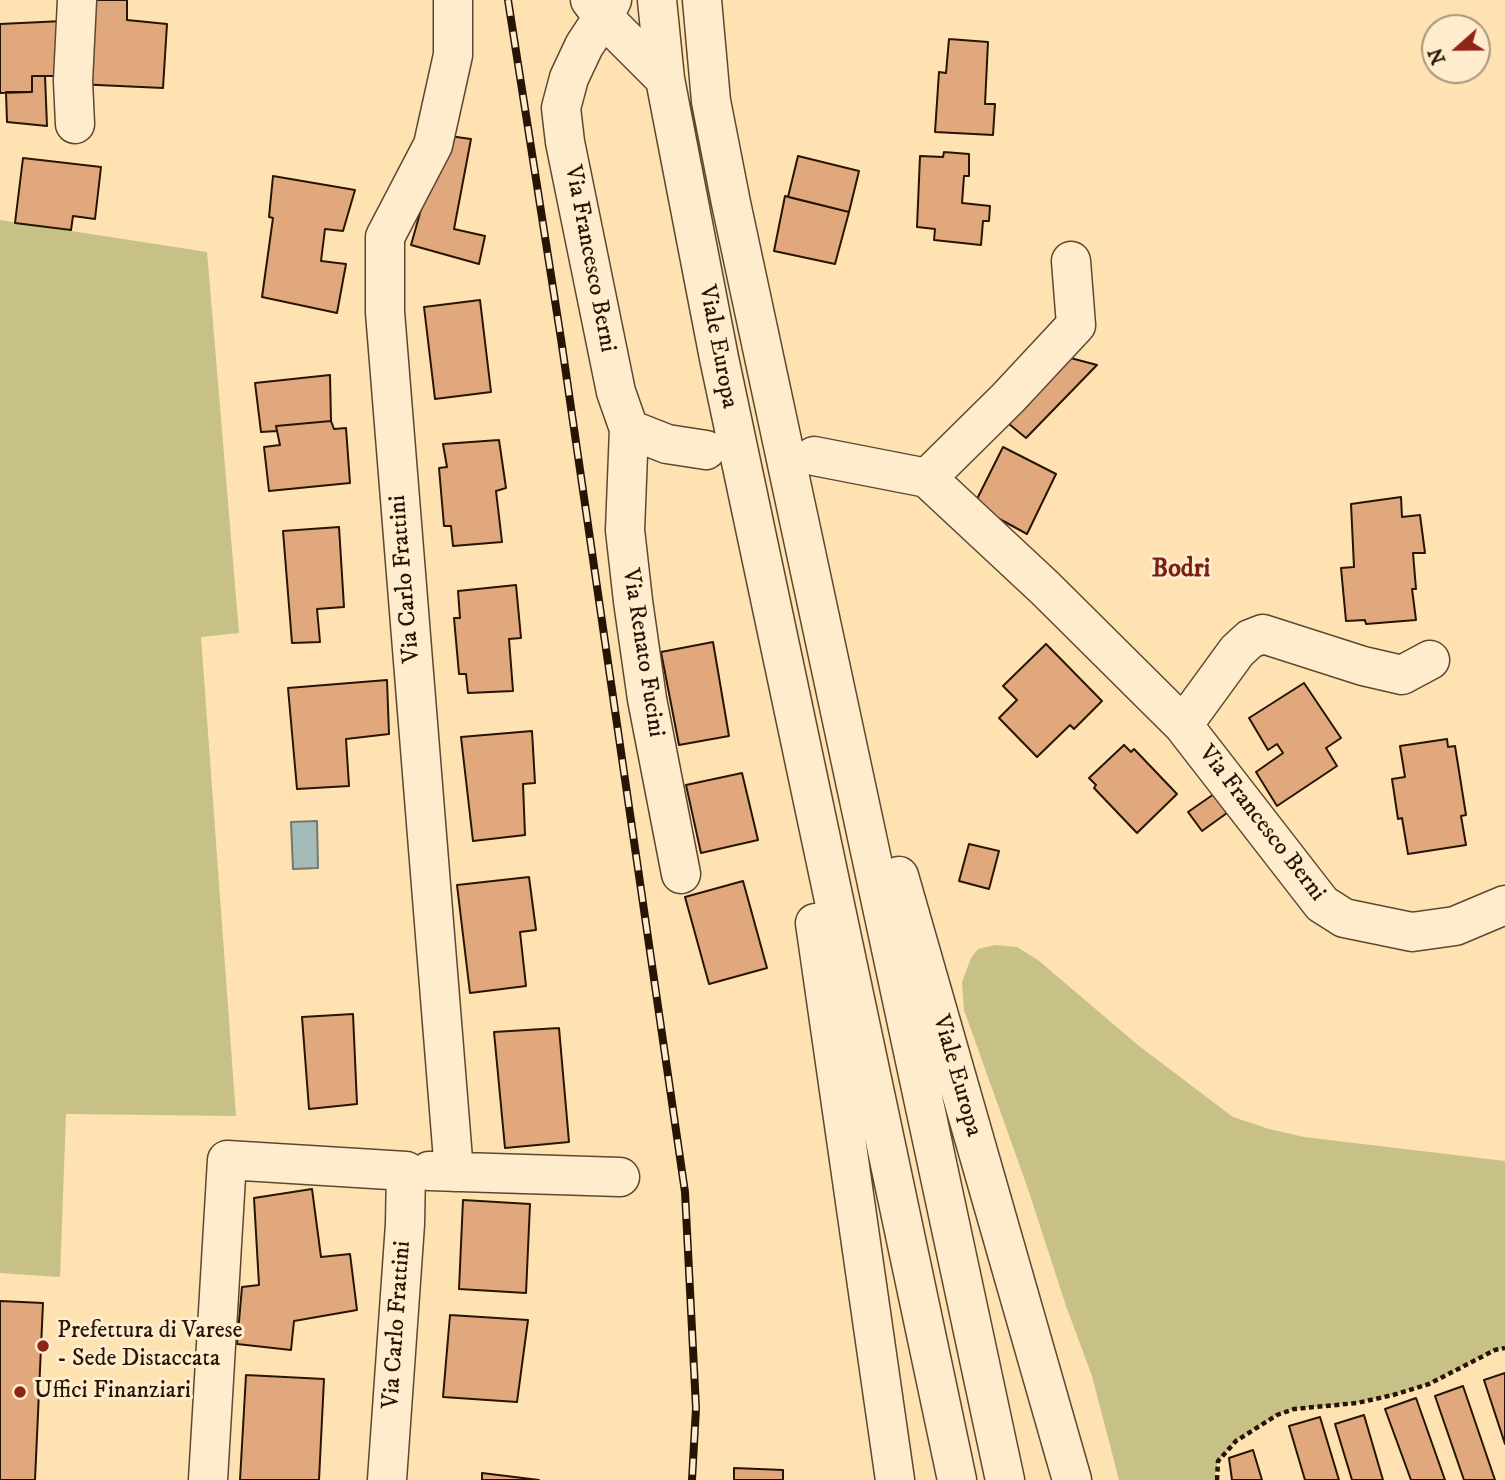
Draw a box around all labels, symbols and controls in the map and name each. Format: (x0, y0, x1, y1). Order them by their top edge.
north arrow (1421, 14, 1491, 84)
text: N (1424, 45, 1451, 67)
street label: Via Francesco Berni (557, 163, 621, 355)
street label: Viale Europa (691, 283, 743, 411)
street label: Via Carlo Frattini (384, 494, 428, 664)
district label: Bodri (1152, 555, 1210, 587)
street label: Via Renato Fucini (614, 567, 670, 739)
street label: Via Francesco Berni (1191, 740, 1331, 908)
street label: Viale Europa (925, 1012, 987, 1140)
street label: Via Carlo Frattini (378, 1240, 418, 1410)
place label: Prefettura di Varese - Sede Distaccata (57, 1318, 243, 1374)
marker: Prefettura di Varese - Sede Distaccata (35, 1338, 51, 1354)
place label: Uffici Finanziari (34, 1378, 191, 1406)
marker: Uffici Finanziari (12, 1384, 28, 1400)

